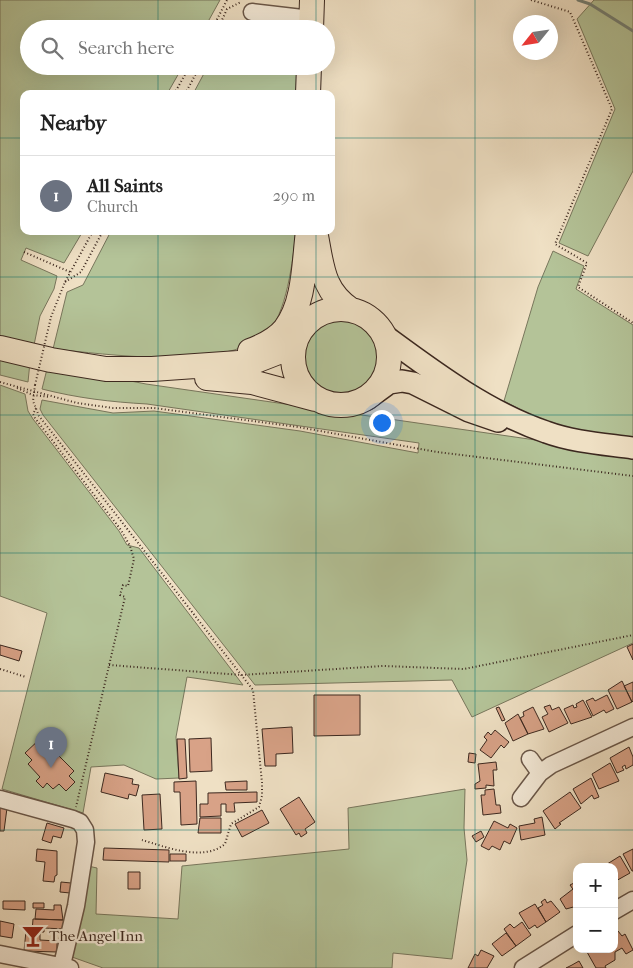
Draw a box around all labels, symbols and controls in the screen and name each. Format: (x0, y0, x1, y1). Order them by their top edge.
north arrow (513, 15, 558, 60)
search box (20, 20, 335, 75)
icon: search (38, 34, 66, 62)
text: Search here (78, 37, 174, 59)
text: Nearby (40, 111, 106, 135)
text: All Saints (87, 175, 163, 197)
text: 1 (53, 186, 59, 205)
text: 290 m (273, 186, 315, 205)
text: Church (87, 197, 138, 216)
your location (369, 410, 395, 436)
pin: 1 (35, 727, 67, 768)
map controls (573, 863, 618, 953)
button: + (573, 863, 618, 908)
button: − (573, 908, 618, 953)
bar icon: The Angel Inn (20, 923, 46, 949)
place label: The Angel Inn (49, 927, 143, 945)

